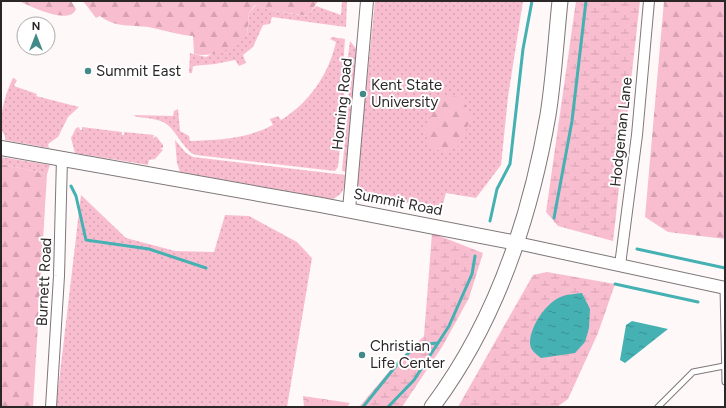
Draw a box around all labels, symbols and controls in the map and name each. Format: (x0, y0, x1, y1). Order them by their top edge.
north arrow (16, 16, 56, 56)
text: N (32, 20, 40, 33)
street label: Horning Road (328, 57, 356, 151)
place label: Summit East (96, 62, 181, 80)
marker: Summit East (83, 66, 93, 76)
place label: Kent State University (371, 76, 442, 111)
street label: Hodgeman Lane (606, 76, 636, 188)
marker: Kent State University (358, 89, 368, 99)
street label: Summit Road (352, 185, 444, 219)
street label: Burnett Road (33, 237, 55, 327)
place label: Christian Life Center (370, 337, 445, 372)
marker: Christian Life Center (357, 350, 367, 360)

